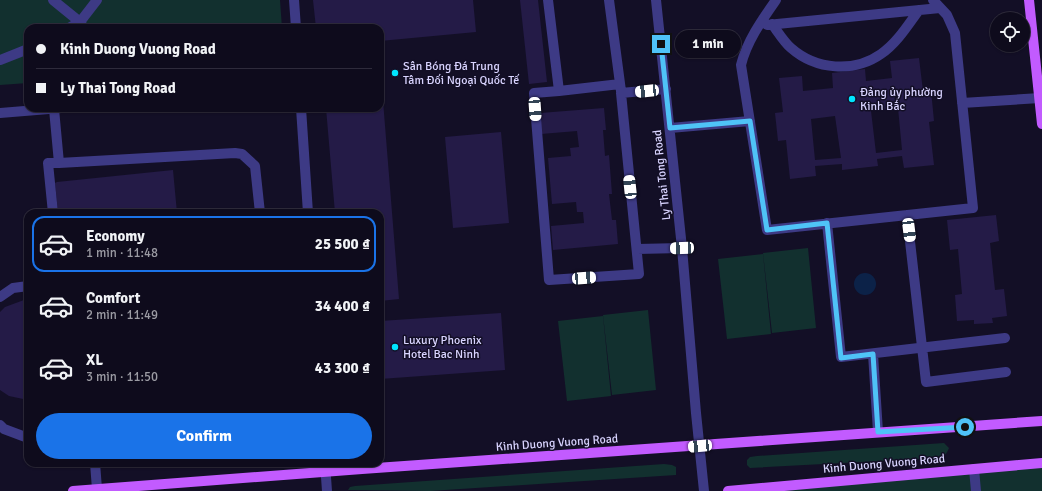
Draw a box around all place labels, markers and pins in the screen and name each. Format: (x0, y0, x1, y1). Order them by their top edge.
place label: Sân Bóng Đá Trung Tâm Đối Ngoại Quốc Tế (403, 59, 520, 88)
marker: Sân Bóng Đá Trung Tâm Đối Ngoại Quốc Tế (390, 68, 400, 78)
place label: Đảng ủy phường Kinh Bắc (860, 85, 943, 114)
marker: Đảng ủy phường Kinh Bắc (847, 94, 857, 104)
place label: Luxury Phoenix Hotel Bac Ninh (403, 333, 482, 362)
marker: Luxury Phoenix Hotel Bac Ninh (390, 342, 400, 352)

